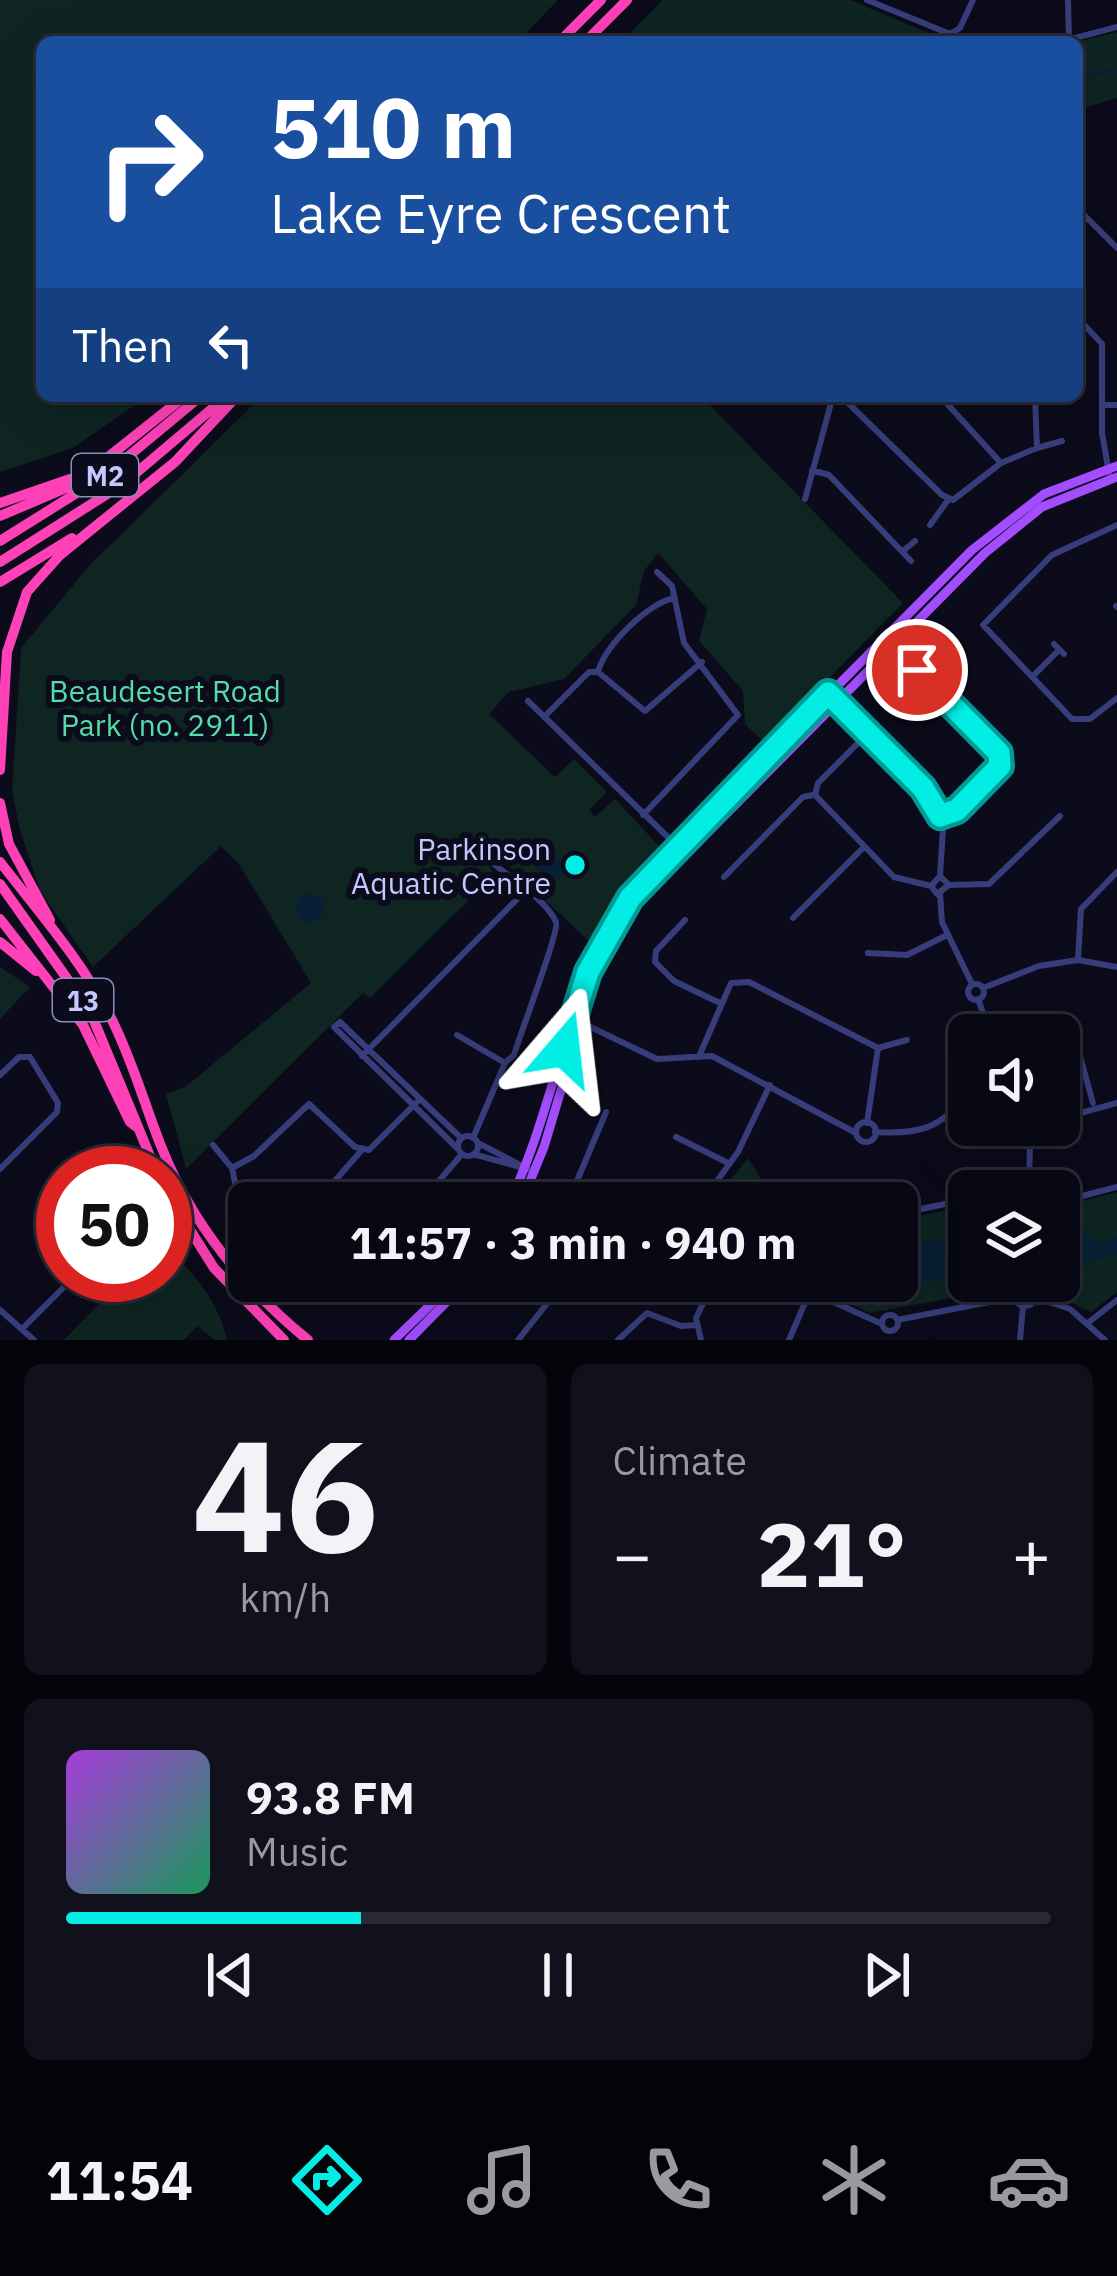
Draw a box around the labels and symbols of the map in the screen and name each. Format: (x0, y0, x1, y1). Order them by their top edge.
road number: M2 (72, 454, 138, 496)
pin (866, 619, 968, 721)
park label: Beaudesert Road Park (no. 2911) (49, 671, 281, 744)
place label: Parkinson Aquatic Centre (351, 829, 551, 902)
marker: Parkinson Aquatic Centre (562, 852, 588, 878)
road number: 13 (53, 979, 113, 1021)
position arrow (501, 986, 627, 1112)
speed limit sign: 50 (36, 1146, 192, 1302)

